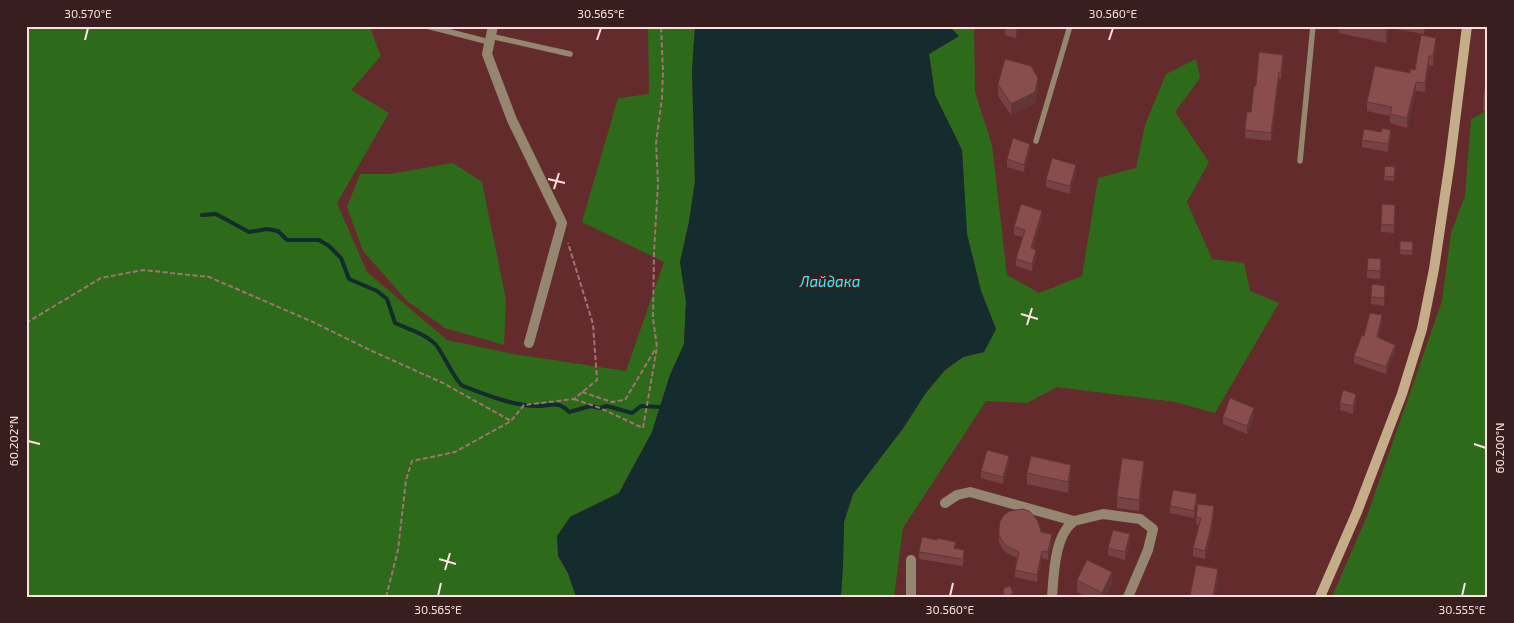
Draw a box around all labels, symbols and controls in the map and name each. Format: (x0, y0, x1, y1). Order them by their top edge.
text: 30.570°E (64, 6, 112, 20)
text: 30.565°E (577, 6, 625, 20)
text: 30.560°E (1089, 6, 1137, 20)
water label: Лайдака (799, 272, 860, 290)
text: 60.202°N (6, 416, 20, 466)
text: 60.200°N (1492, 423, 1506, 473)
text: 30.565°E (414, 602, 462, 616)
text: 30.560°E (926, 602, 974, 616)
text: 30.555°E (1438, 602, 1486, 616)

